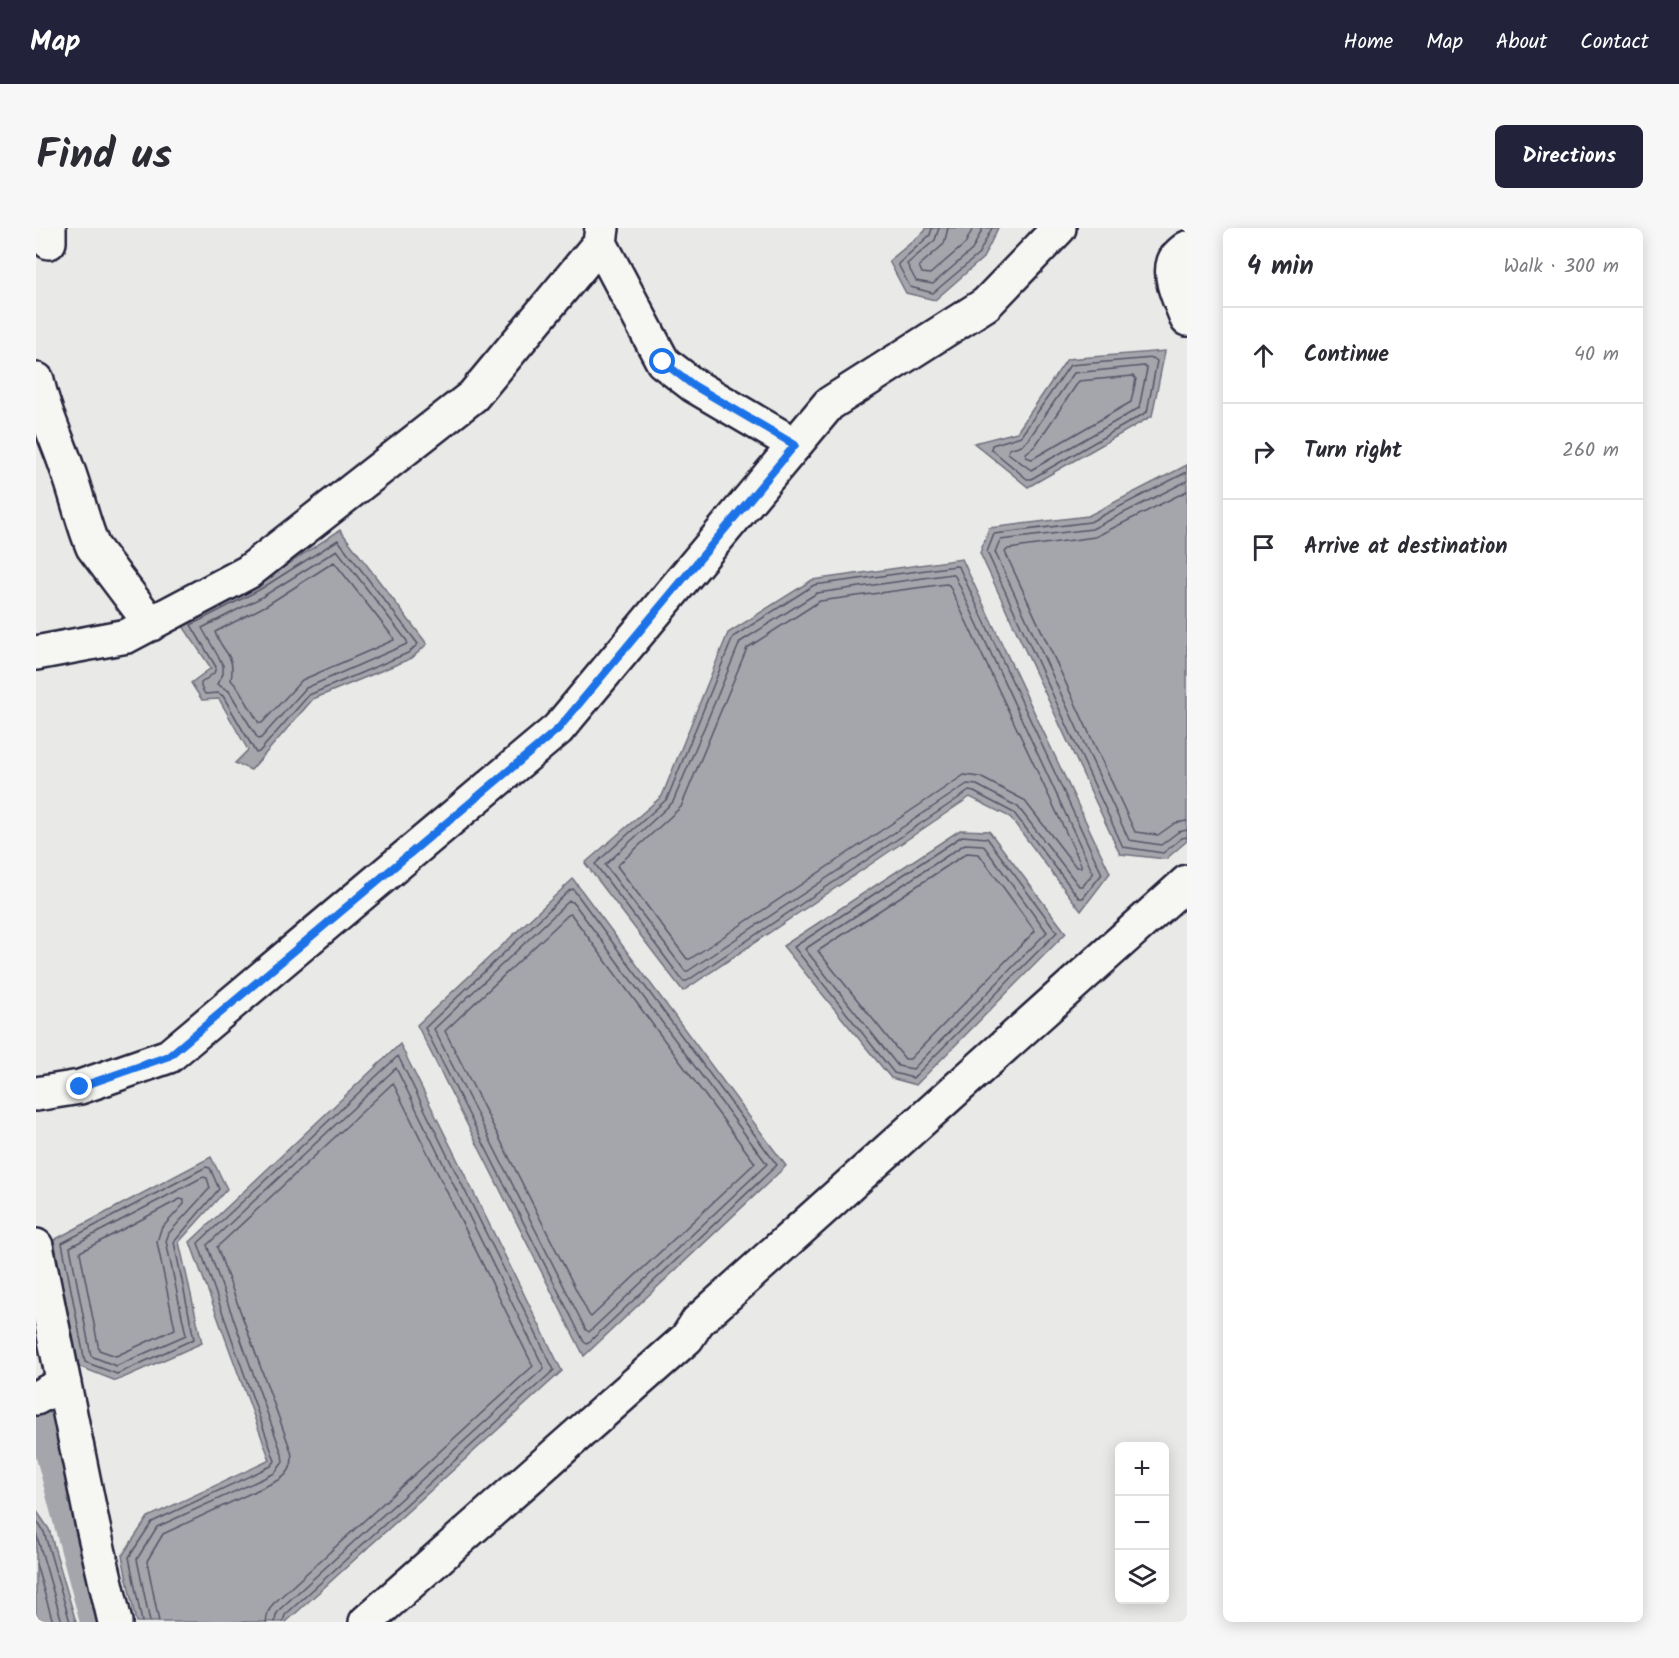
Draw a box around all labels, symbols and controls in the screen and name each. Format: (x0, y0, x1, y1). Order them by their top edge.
text: Map (30, 20, 81, 65)
text: Home (1344, 26, 1393, 59)
text: Map (1426, 26, 1463, 59)
text: About (1496, 26, 1547, 59)
text: Contact (1580, 26, 1649, 59)
text: Find us (36, 123, 172, 190)
button: Directions (1495, 125, 1643, 188)
text: 4 min (1247, 246, 1314, 288)
text: Walk · 300 m (1504, 251, 1619, 283)
text: Continue (1304, 338, 1389, 373)
icon: ahead (1247, 339, 1280, 372)
text: 40 m (1574, 339, 1619, 371)
route start (649, 348, 675, 374)
text: Turn right (1304, 434, 1402, 469)
icon: right (1247, 435, 1280, 468)
text: 260 m (1562, 435, 1619, 467)
text: Arrive at destination (1304, 530, 1507, 565)
icon: arrive (1247, 531, 1280, 564)
route end (66, 1073, 92, 1099)
map controls (1115, 1442, 1169, 1604)
button: + (1115, 1442, 1169, 1496)
button: − (1115, 1496, 1169, 1550)
button: layers (1115, 1550, 1169, 1604)

